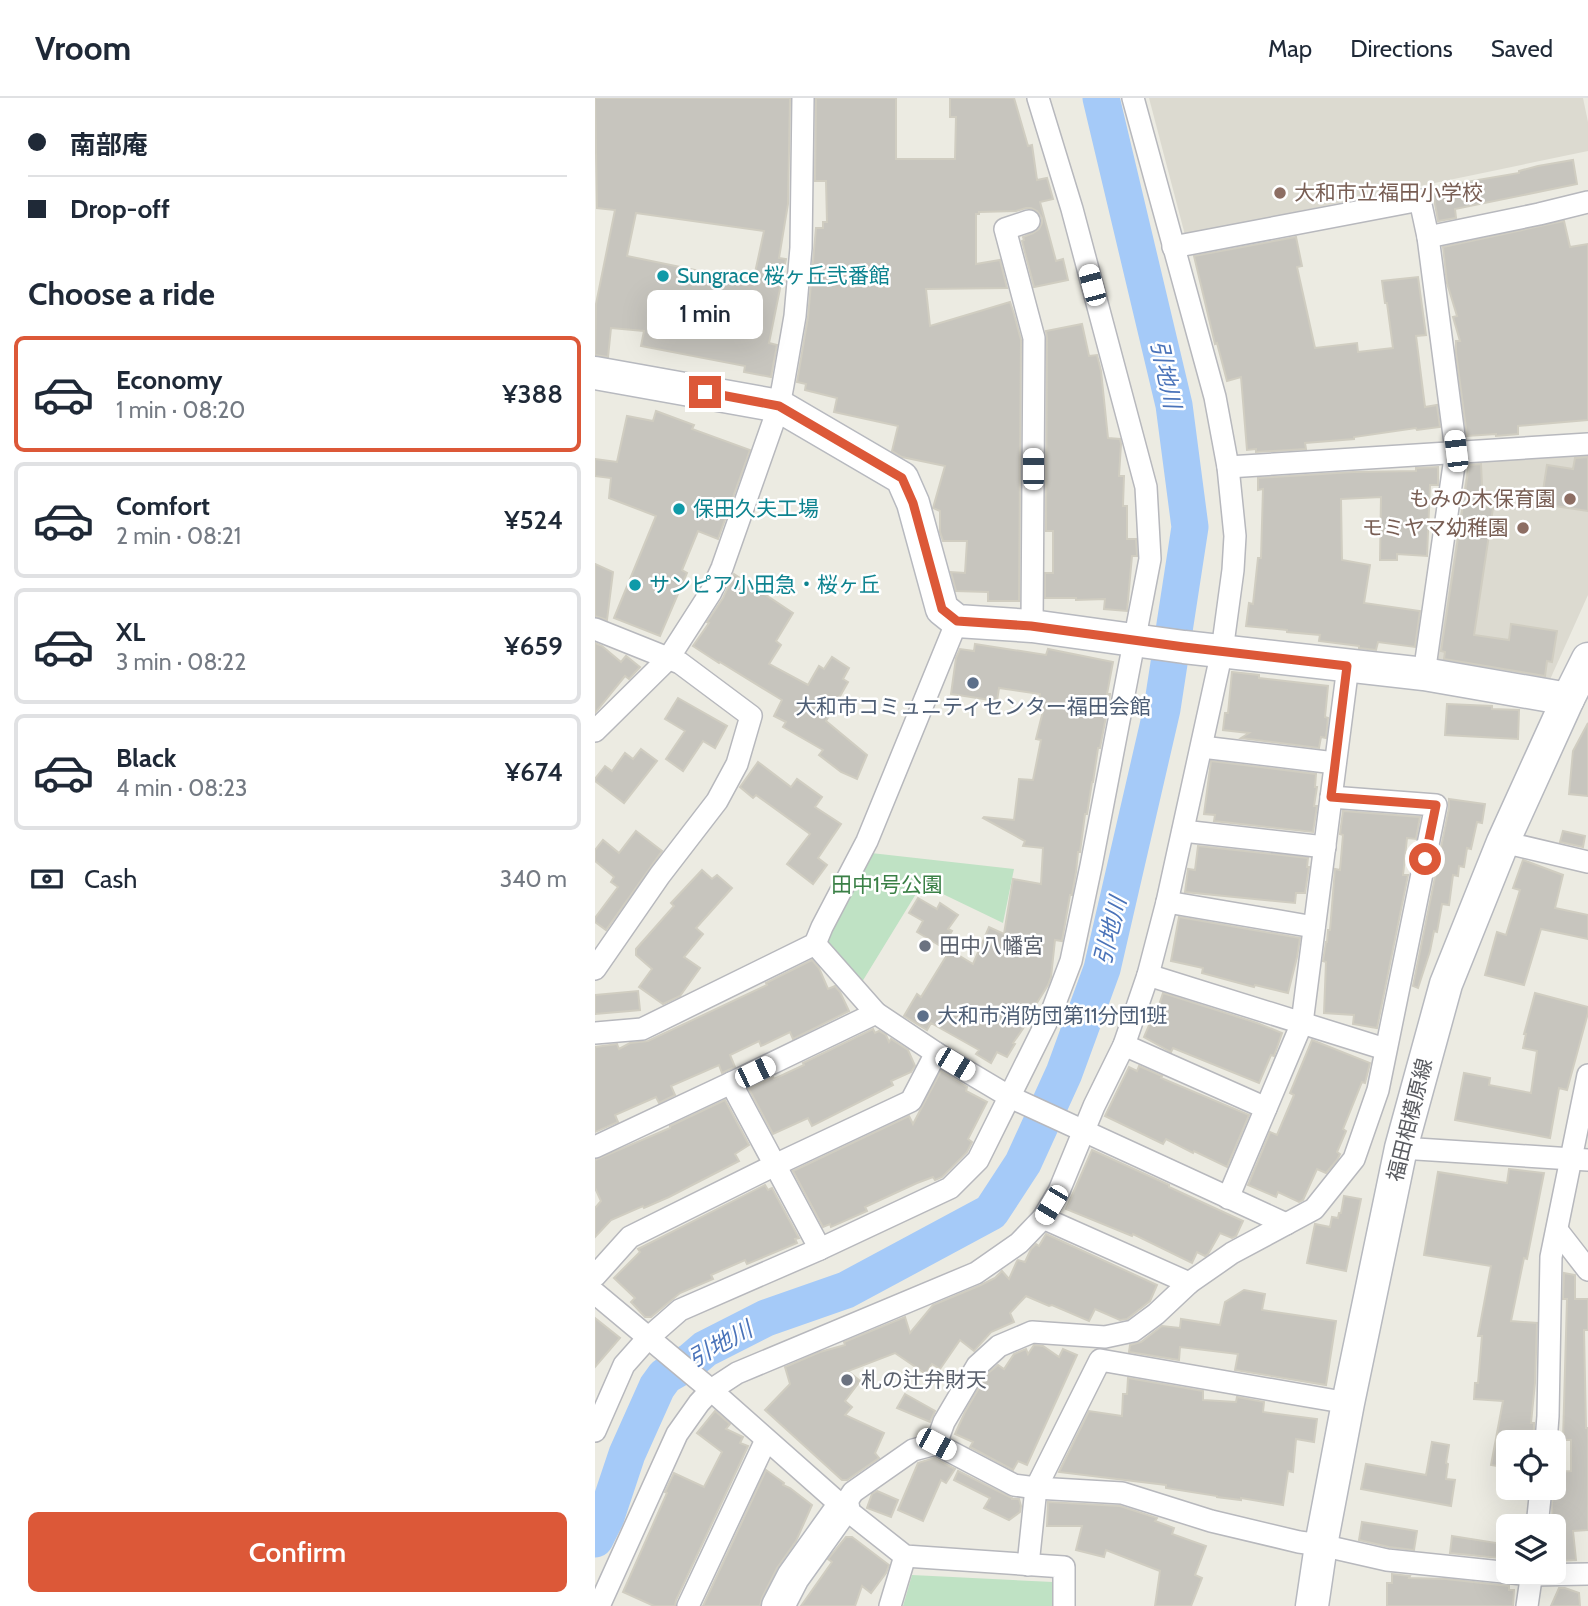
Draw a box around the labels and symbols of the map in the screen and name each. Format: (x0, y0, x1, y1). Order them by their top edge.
place label: 大和市立福田小学校 (1294, 180, 1483, 205)
marker: 大和市立福田小学校 (1272, 185, 1288, 201)
car (1077, 262, 1108, 308)
place label: Sungrace 桜ヶ丘弐番館 (677, 263, 890, 288)
marker: Sungrace 桜ヶ丘弐番館 (655, 268, 671, 284)
callout: 1 min (647, 290, 763, 340)
water label: 引地川 (1145, 337, 1187, 414)
route end (689, 376, 721, 408)
car (1444, 429, 1469, 473)
car (1023, 448, 1044, 490)
place label: もみの木保育園 (1409, 486, 1556, 511)
marker: もみの木保育園 (1562, 491, 1578, 507)
place label: 保田久夫工場 (693, 496, 819, 521)
marker: 保田久夫工場 (671, 501, 687, 517)
place label: モミヤマ幼稚園 (1362, 515, 1509, 540)
marker: モミヤマ幼稚園 (1515, 520, 1531, 536)
place label: サンピア小田急・桜ヶ丘 (649, 572, 880, 597)
marker: サンピア小田急・桜ヶ丘 (627, 577, 643, 593)
marker: 大和市コミュニティセンター福田会館 (965, 675, 981, 691)
place label: 大和市コミュニティセンター福田会館 (795, 694, 1151, 719)
route start (1409, 843, 1441, 875)
park label: 田中1号公園 (831, 872, 943, 897)
water label: 引地川 (1088, 891, 1133, 968)
place label: 田中八幡宮 (939, 933, 1044, 958)
marker: 田中八幡宮 (917, 938, 933, 954)
place label: 大和市消防団第11分団1班 (937, 1003, 1168, 1028)
marker: 大和市消防団第11分団1班 (915, 1008, 931, 1024)
car (932, 1044, 979, 1084)
car (732, 1053, 779, 1091)
street label: 福田相模原線 (1382, 1056, 1437, 1184)
car (1032, 1182, 1071, 1228)
water label: 引地川 (683, 1314, 760, 1373)
place label: 札の辻弁財天 (861, 1367, 987, 1392)
marker: 札の辻弁財天 (839, 1372, 855, 1388)
car (913, 1425, 960, 1463)

